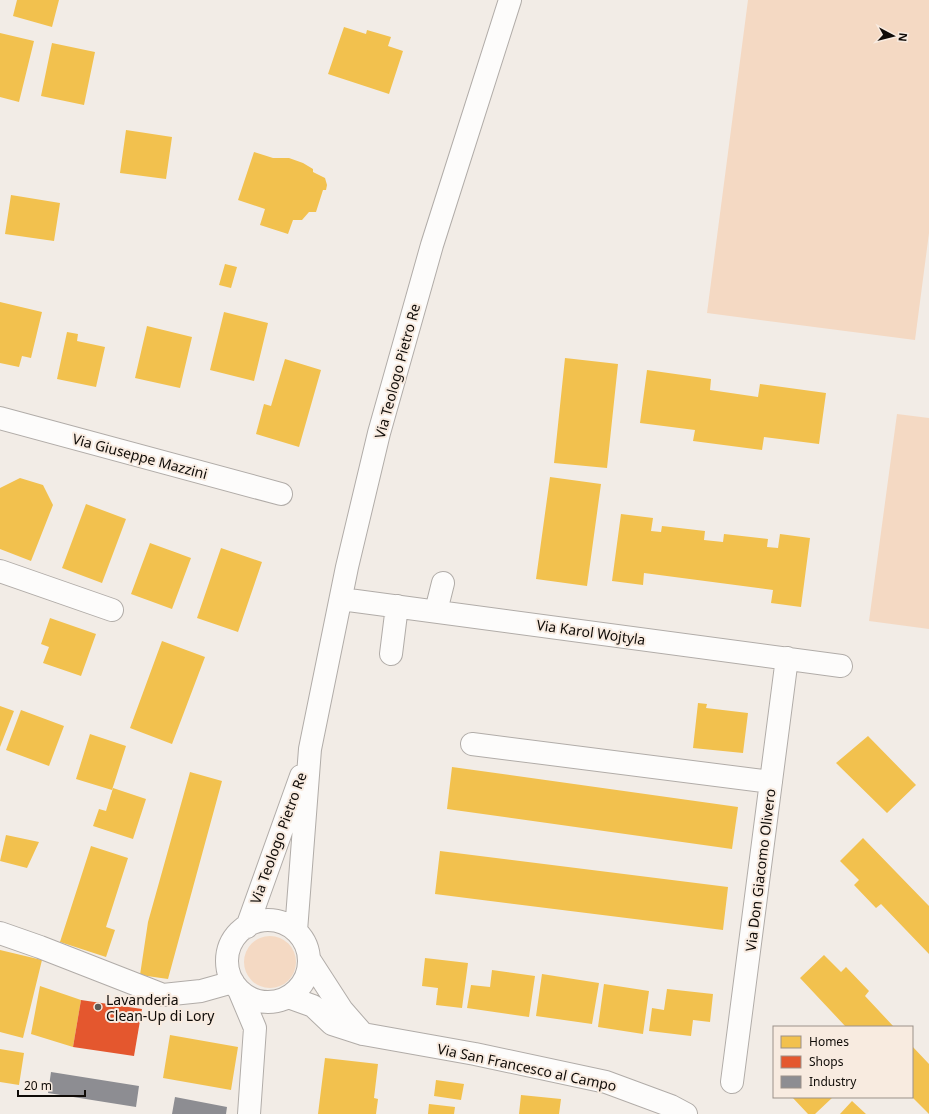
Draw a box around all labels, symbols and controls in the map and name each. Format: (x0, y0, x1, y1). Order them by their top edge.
north arrow (873, 16, 913, 56)
text: N (895, 32, 911, 43)
street label: Via Teologo Pietro Re (370, 301, 424, 440)
street label: Via Giuseppe Mazzini (70, 429, 210, 483)
street label: Via Karol Wojtyla (535, 615, 647, 649)
street label: Via Teologo Pietro Re (245, 769, 311, 906)
street label: Via Don Giacomo Olivero (741, 788, 779, 952)
place label: Lavanderia Clean-Up di Lory (106, 990, 215, 1025)
marker: Lavanderia Clean-Up di Lory (93, 1002, 103, 1012)
legend (773, 1026, 913, 1098)
text: Homes (809, 1033, 849, 1050)
street label: Via San Francesco al Campo (436, 1039, 618, 1095)
text: Shops (809, 1053, 844, 1070)
scale bar (18, 1072, 85, 1098)
text: Industry (809, 1073, 857, 1090)
text: 20 m (24, 1077, 52, 1094)

